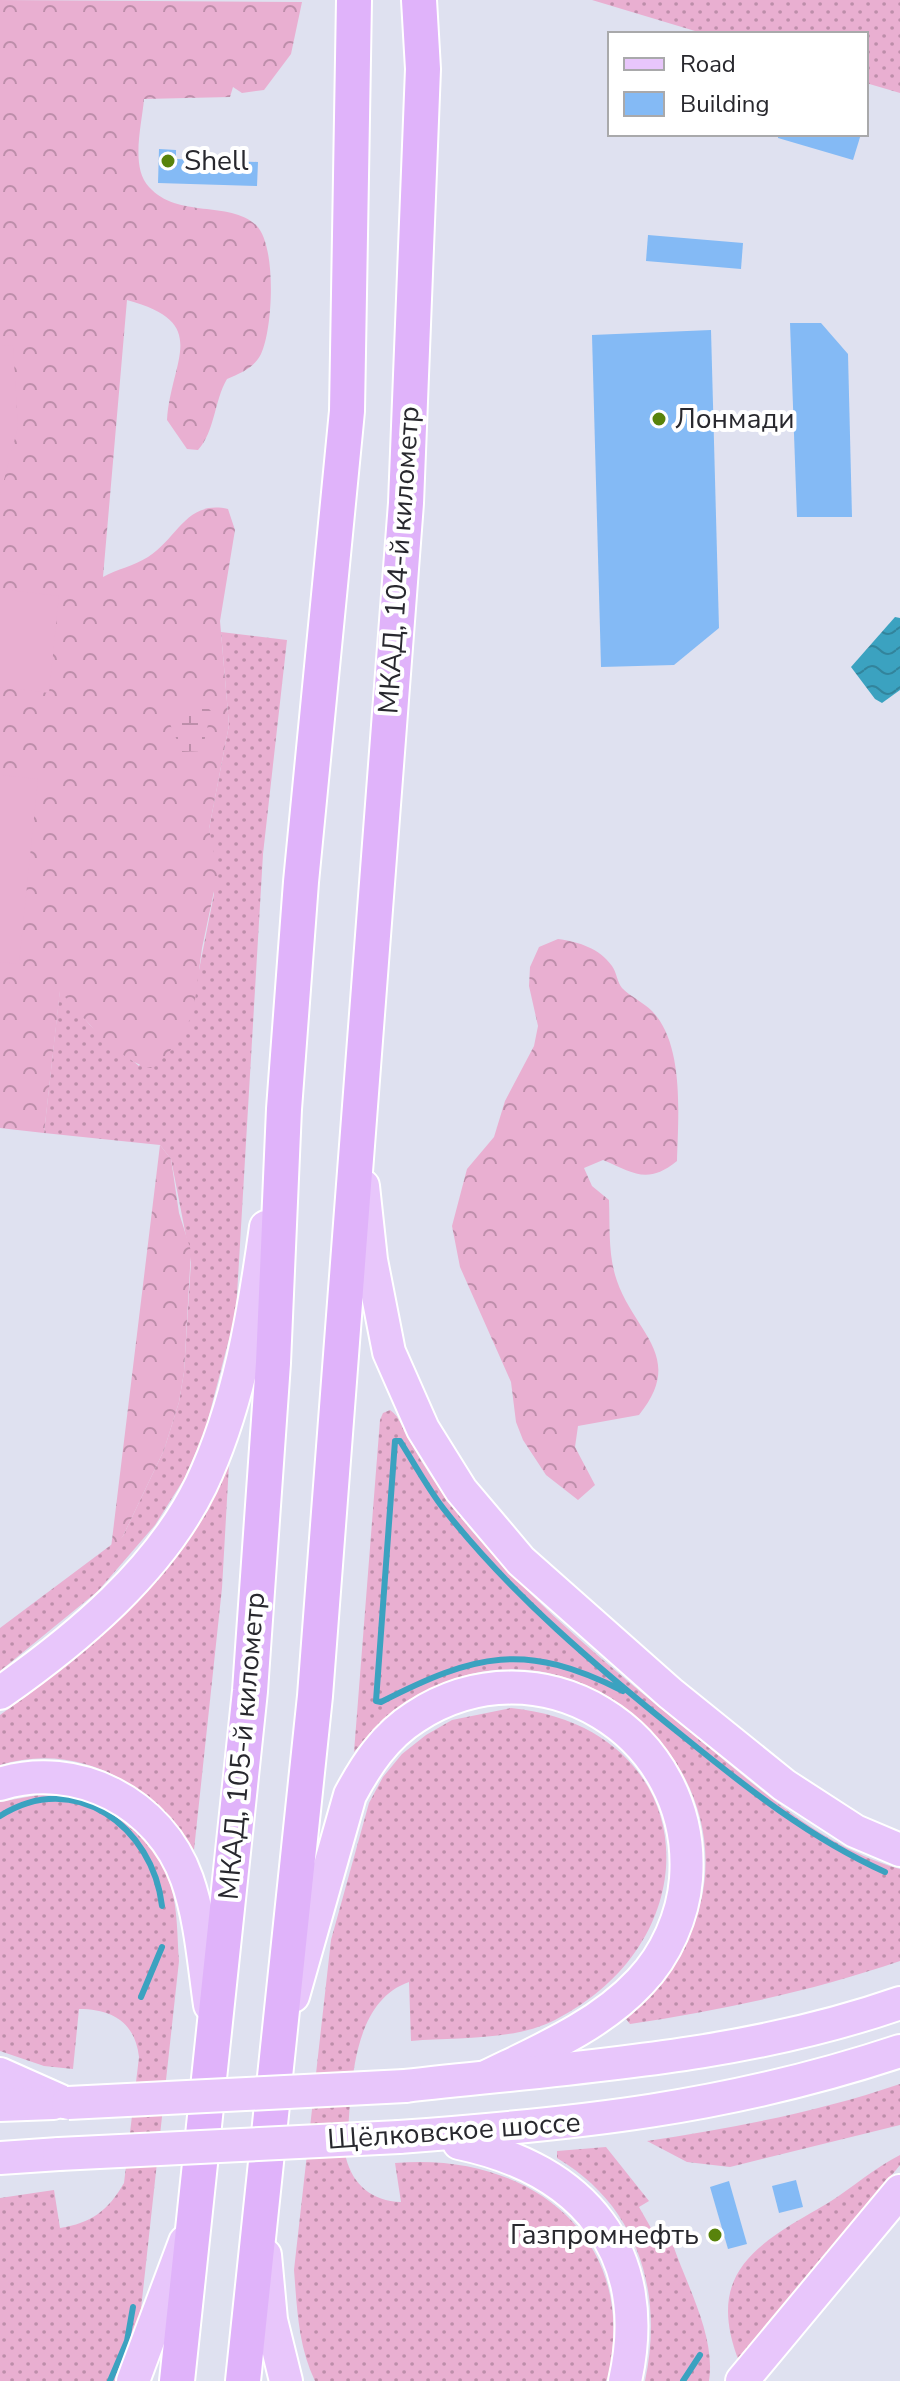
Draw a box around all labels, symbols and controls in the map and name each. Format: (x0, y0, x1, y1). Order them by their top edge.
legend (608, 32, 868, 136)
text: Road (680, 48, 736, 80)
text: Building (680, 88, 770, 120)
place label: Shell (184, 142, 249, 180)
marker: Shell (159, 152, 177, 170)
place label: Лонмади (675, 400, 795, 438)
street label: МКАД, 104-й километр (369, 405, 429, 715)
marker: Лонмади (650, 410, 668, 428)
street label: МКАД, 105-й километр (210, 1591, 274, 1901)
street label: Щёлковское шоссе (326, 2103, 582, 2159)
place label: Газпромнефть (510, 2216, 699, 2254)
marker: Газпромнефть (706, 2226, 724, 2244)

